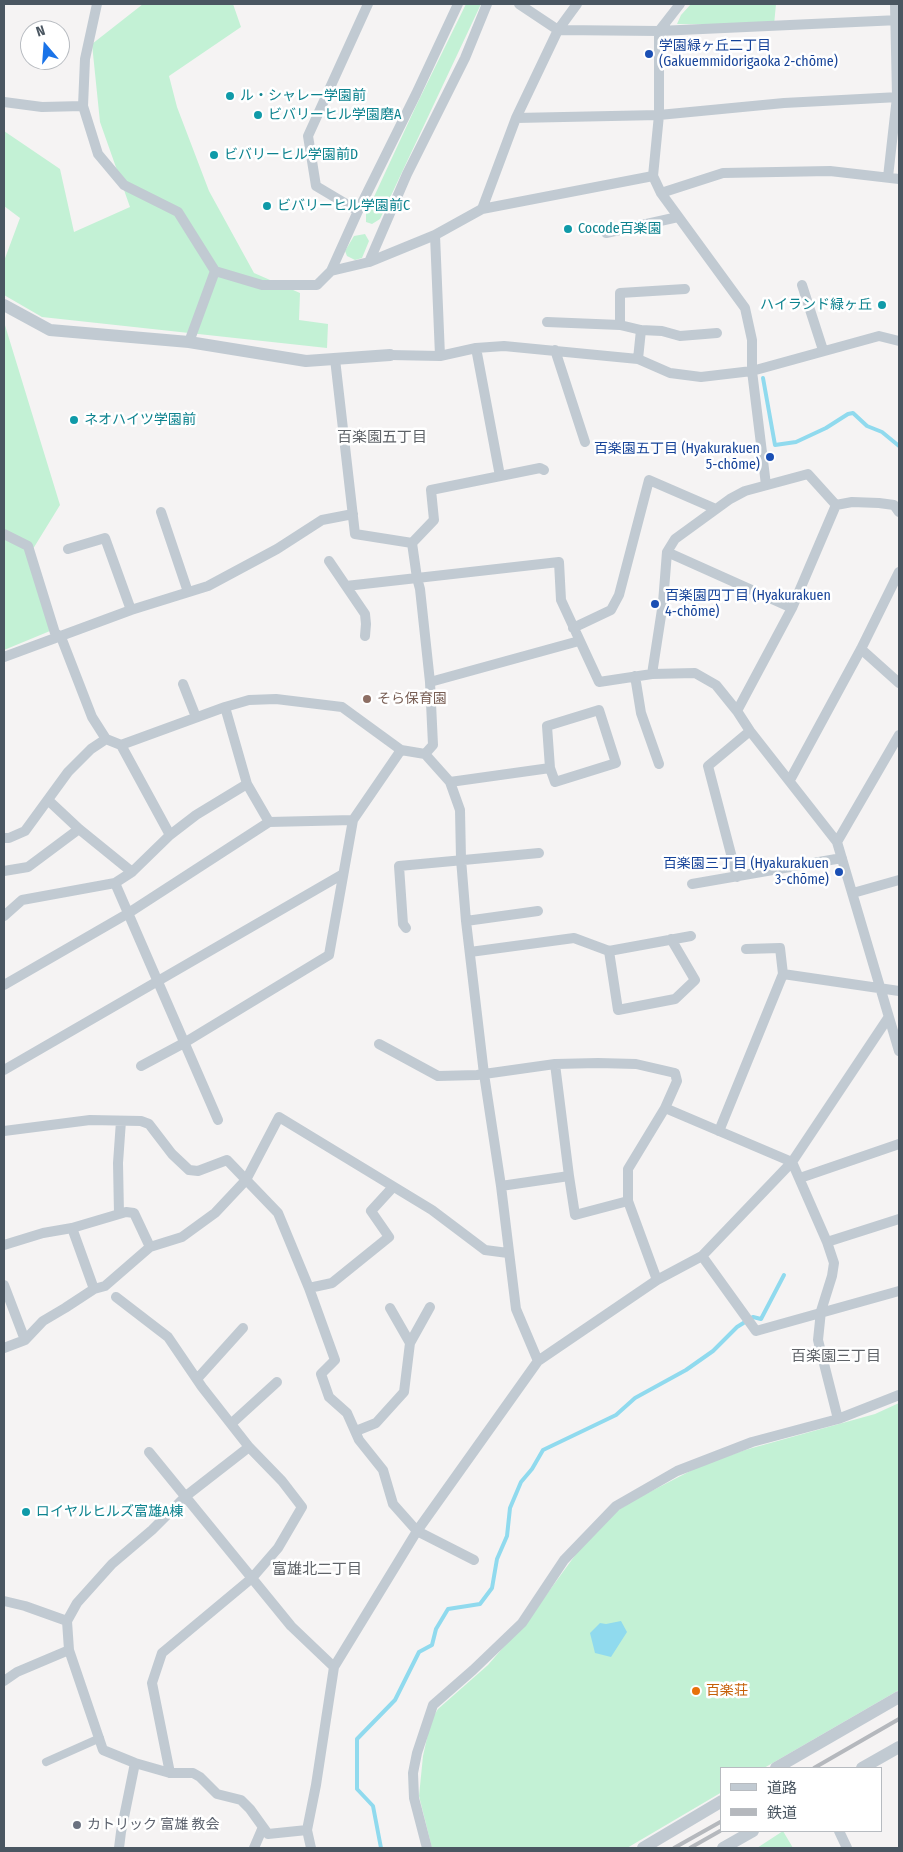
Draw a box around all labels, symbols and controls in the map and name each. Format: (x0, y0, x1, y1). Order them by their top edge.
north arrow (20, 20, 70, 70)
text: N (34, 22, 47, 41)
place label: 学園緑ヶ丘二丁目 (Gakuemmidorigaoka 2-chōme) (659, 38, 838, 70)
marker: 学園緑ヶ丘二丁目 (Gakuemmidorigaoka 2-chōme) (643, 48, 655, 60)
place label: ル・シャレー学園前 (240, 88, 366, 104)
marker: ル・シャレー学園前 (224, 90, 236, 102)
place label: ビバリーヒル学園磨A (268, 107, 401, 123)
marker: ビバリーヒル学園磨A (252, 109, 264, 121)
place label: ビバリーヒル学園前D (224, 147, 358, 163)
marker: ビバリーヒル学園前D (208, 149, 220, 161)
place label: ビバリーヒル学園前C (277, 198, 410, 214)
marker: ビバリーヒル学園前C (261, 200, 273, 212)
place label: Cocode百楽園 (578, 221, 662, 237)
marker: Cocode百楽園 (562, 223, 574, 235)
place label: ハイランド緑ヶ丘 (760, 297, 872, 313)
marker: ハイランド緑ヶ丘 (876, 299, 888, 311)
place label: ネオハイツ学園前 (84, 412, 196, 428)
marker: ネオハイツ学園前 (68, 414, 80, 426)
district label: 百楽園五丁目 (337, 429, 427, 447)
place label: 百楽園五丁目 (Hyakurakuen 5-chōme) (594, 441, 760, 474)
marker: 百楽園五丁目 (Hyakurakuen 5-chōme) (764, 451, 776, 463)
place label: 百楽園四丁目 (Hyakurakuen 4-chōme) (665, 588, 831, 620)
marker: 百楽園四丁目 (Hyakurakuen 4-chōme) (649, 598, 661, 610)
place label: そら保育園 (377, 691, 447, 707)
marker: そら保育園 (361, 693, 373, 705)
place label: 百楽園三丁目 (Hyakurakuen 3-chōme) (663, 856, 829, 889)
marker: 百楽園三丁目 (Hyakurakuen 3-chōme) (833, 866, 845, 878)
district label: 百楽園三丁目 (791, 1348, 881, 1366)
place label: ロイヤルヒルズ富雄A棟 (36, 1504, 183, 1520)
marker: ロイヤルヒルズ富雄A棟 (20, 1506, 32, 1518)
district label: 富雄北二丁目 (272, 1561, 362, 1579)
place label: 百楽荘 (706, 1683, 748, 1699)
marker: 百楽荘 (690, 1685, 702, 1697)
legend (720, 1767, 883, 1832)
text: 道路 (767, 1779, 797, 1797)
text: 鉄道 (767, 1804, 797, 1822)
place label: カトリック 富雄 教会 (87, 1817, 220, 1833)
marker: カトリック 富雄 教会 (71, 1819, 83, 1831)

